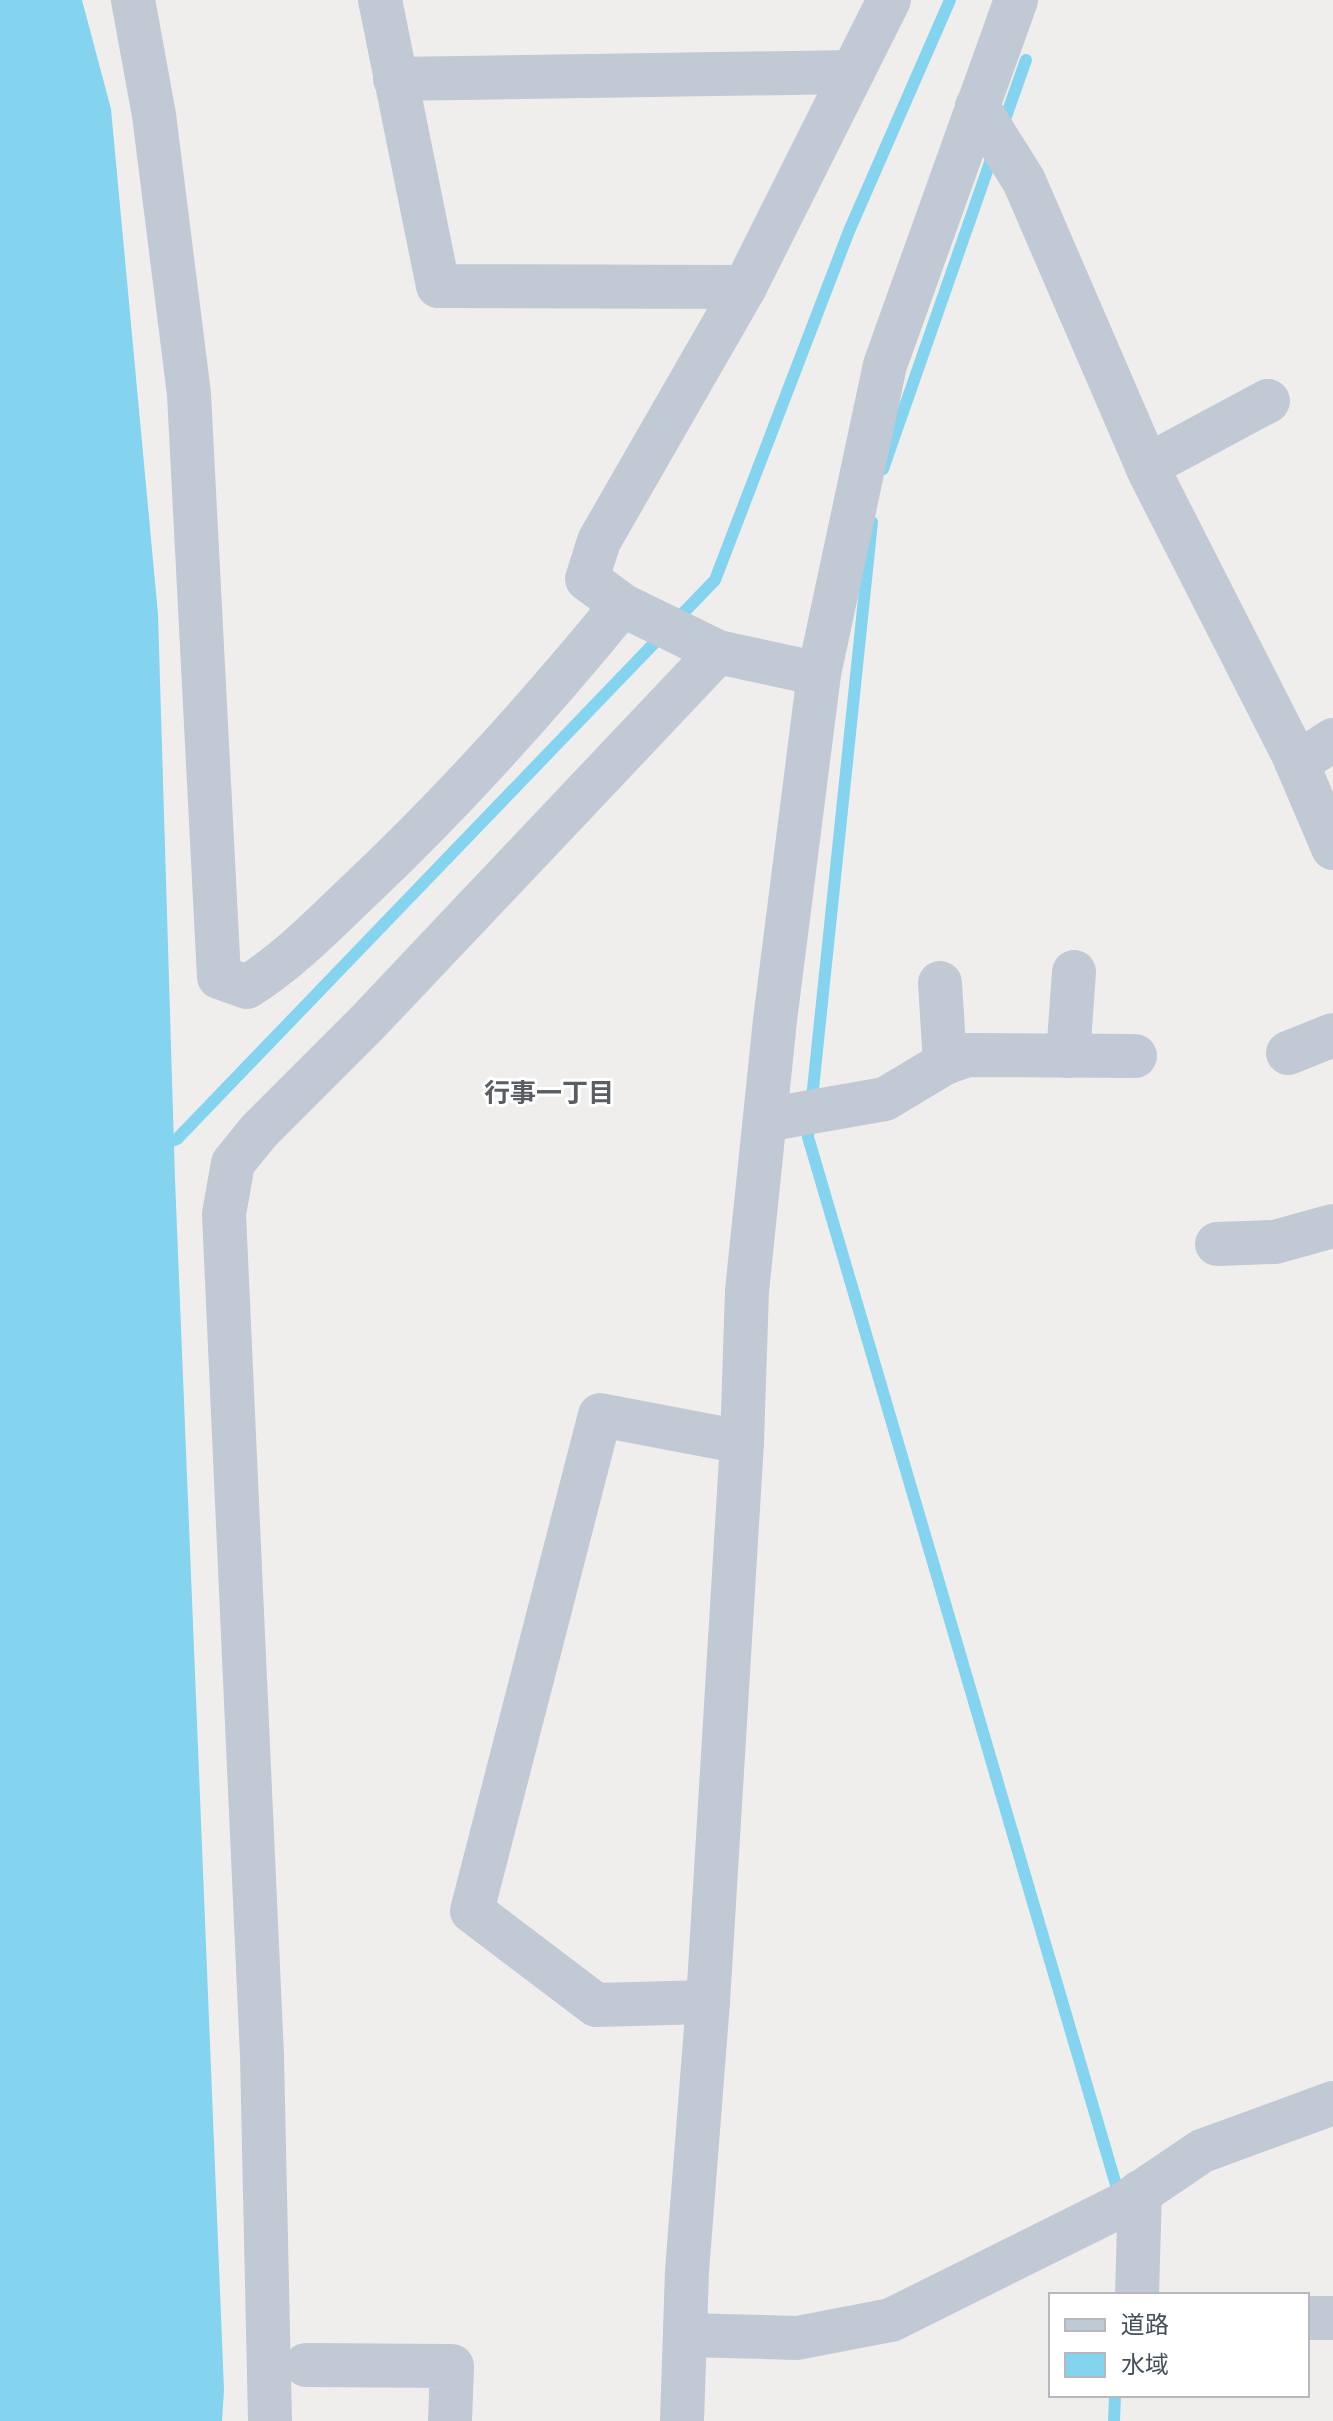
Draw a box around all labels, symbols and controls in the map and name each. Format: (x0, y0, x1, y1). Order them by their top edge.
district label: 行事一丁目 (484, 1079, 614, 1107)
legend (1049, 2293, 1309, 2397)
text: 道路 (1121, 2312, 1169, 2338)
text: 水域 (1121, 2352, 1169, 2378)

